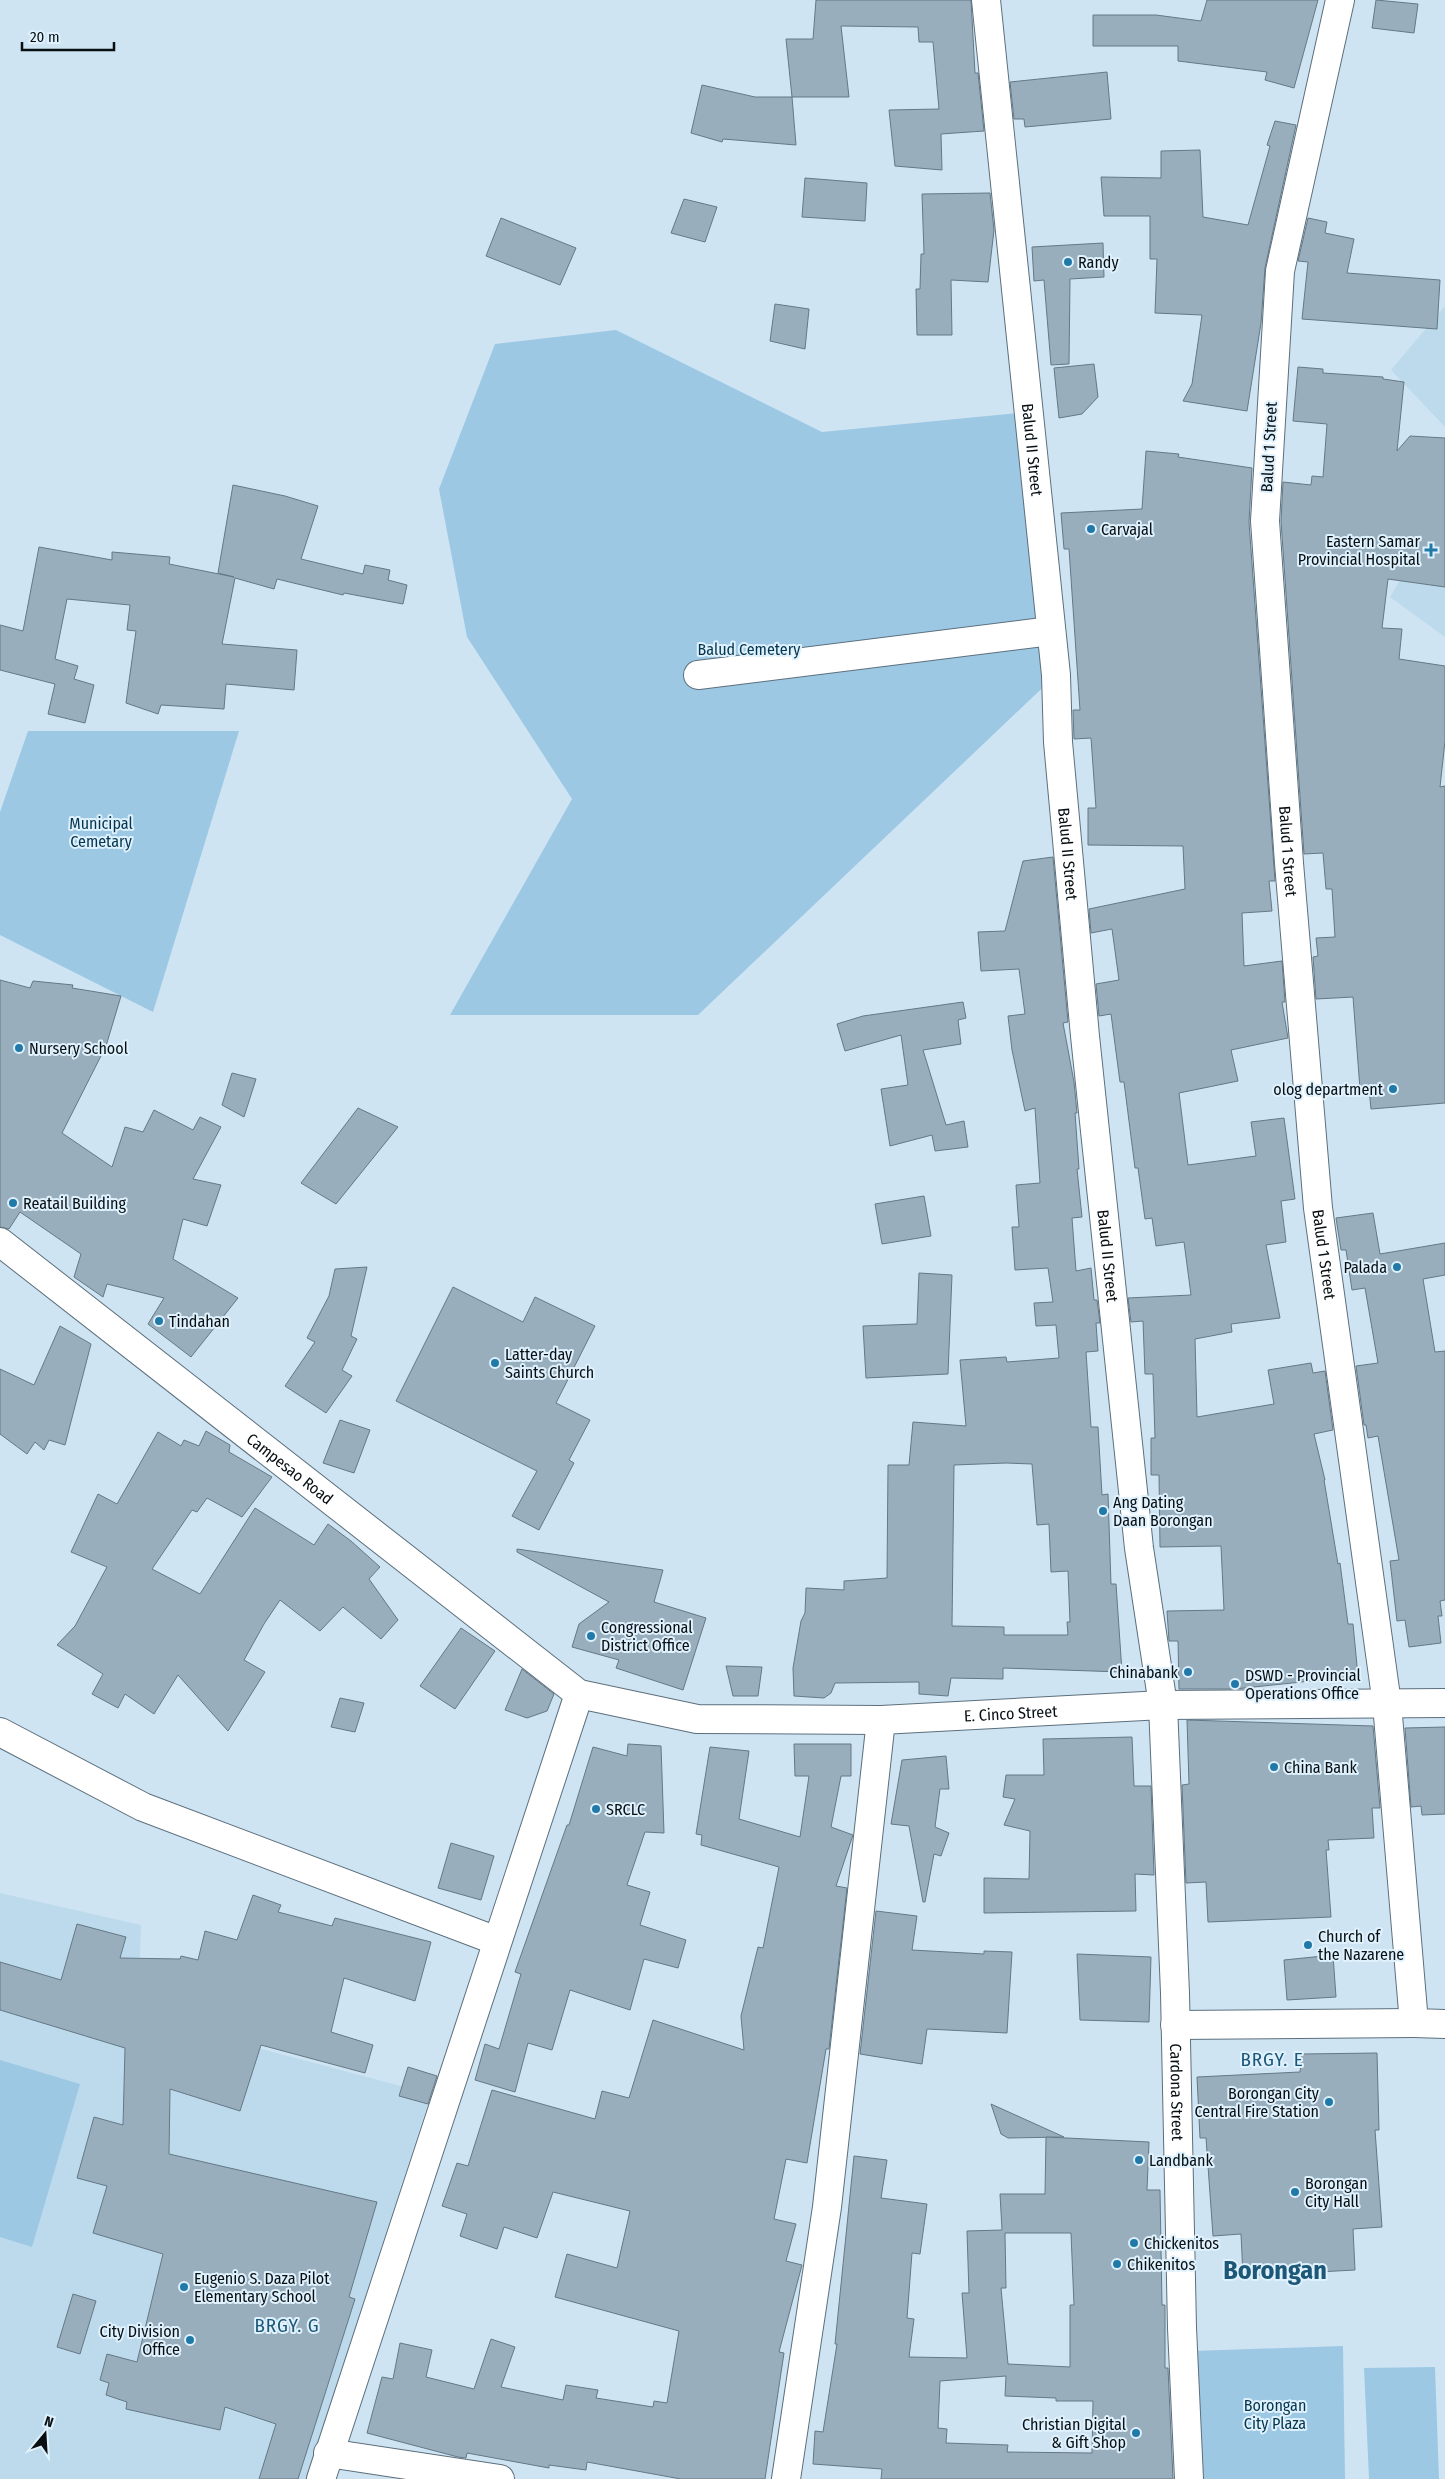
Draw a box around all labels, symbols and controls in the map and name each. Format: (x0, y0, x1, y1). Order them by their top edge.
scale bar (22, 20, 115, 52)
text: 20 m (30, 28, 60, 46)
place label: Randy (1078, 253, 1119, 272)
marker: Randy (1062, 256, 1074, 268)
street label: Balud 1 Street (1257, 400, 1281, 493)
street label: Balud II Street (1018, 402, 1047, 498)
place label: Carvajal (1101, 520, 1153, 539)
marker: Carvajal (1085, 523, 1097, 535)
place label: Eastern Samar Provincial Hospital (1298, 532, 1420, 569)
marker: Eastern Samar Provincial Hospital (1424, 543, 1438, 557)
park label: Balud Cemetery (698, 640, 801, 659)
street label: Balud 1 Street (1276, 805, 1301, 898)
street label: Balud II Street (1055, 807, 1082, 902)
park label: Municipal Cemetary (69, 814, 133, 851)
place label: Nursery School (29, 1039, 128, 1058)
marker: Nursery School (13, 1042, 25, 1054)
place label: olog department (1273, 1080, 1384, 1099)
marker: olog department (1387, 1083, 1399, 1095)
place label: Reatail Building (23, 1194, 126, 1213)
marker: Reatail Building (7, 1197, 19, 1209)
street label: Balud 1 Street (1309, 1208, 1340, 1302)
street label: Balud II Street (1094, 1209, 1123, 1304)
place label: Palada (1343, 1258, 1387, 1277)
marker: Palada (1391, 1261, 1403, 1273)
place label: Tindahan (169, 1312, 230, 1331)
marker: Tindahan (153, 1315, 165, 1327)
place label: Latter-day Saints Church (505, 1345, 594, 1382)
marker: Latter-day Saints Church (489, 1357, 501, 1369)
street label: Campesao Road (243, 1429, 337, 1508)
place label: Ang Dating Daan Borongan (1113, 1493, 1213, 1530)
marker: Ang Dating Daan Borongan (1097, 1505, 1109, 1517)
place label: Congressional District Office (601, 1618, 693, 1655)
marker: Congressional District Office (585, 1630, 597, 1642)
place label: Chinabank (1109, 1663, 1179, 1682)
marker: Chinabank (1182, 1666, 1194, 1678)
place label: DSWD - Provincial Operations Office (1245, 1666, 1361, 1703)
marker: DSWD - Provincial Operations Office (1229, 1678, 1241, 1690)
street label: E. Cinco Street (964, 1701, 1059, 1725)
place label: China Bank (1284, 1758, 1357, 1777)
marker: China Bank (1268, 1761, 1280, 1773)
place label: SRCLC (606, 1800, 645, 1819)
marker: SRCLC (590, 1803, 602, 1815)
place label: Church of the Nazarene (1318, 1927, 1404, 1964)
marker: Church of the Nazarene (1302, 1939, 1314, 1951)
street label: Cardona Street (1167, 2043, 1188, 2142)
district label: BRGY. E (1240, 2048, 1304, 2071)
place label: Borongan City Central Fire Station (1195, 2084, 1320, 2121)
marker: Borongan City Central Fire Station (1323, 2096, 1335, 2108)
place label: Landbank (1149, 2151, 1213, 2170)
marker: Landbank (1133, 2154, 1145, 2166)
place label: Borongan City Hall (1305, 2174, 1368, 2211)
marker: Borongan City Hall (1289, 2186, 1301, 2198)
place label: Chickenitos (1144, 2234, 1219, 2253)
marker: Chickenitos (1128, 2237, 1140, 2249)
place label: Chikenitos (1127, 2255, 1196, 2274)
district label: Borongan (1223, 2255, 1327, 2286)
marker: Chikenitos (1111, 2258, 1123, 2270)
place label: Eugenio S. Daza Pilot Elementary School (194, 2269, 330, 2306)
marker: Eugenio S. Daza Pilot Elementary School (178, 2281, 190, 2293)
district label: BRGY. G (254, 2314, 320, 2337)
place label: City Division Office (100, 2322, 180, 2359)
marker: City Division Office (184, 2334, 196, 2346)
park label: Borongan City Plaza (1244, 2396, 1306, 2433)
north arrow (20, 2409, 70, 2459)
text: N (42, 2413, 55, 2431)
place label: Christian Digital & Gift Shop (1022, 2415, 1126, 2452)
marker: Christian Digital & Gift Shop (1130, 2427, 1142, 2439)

